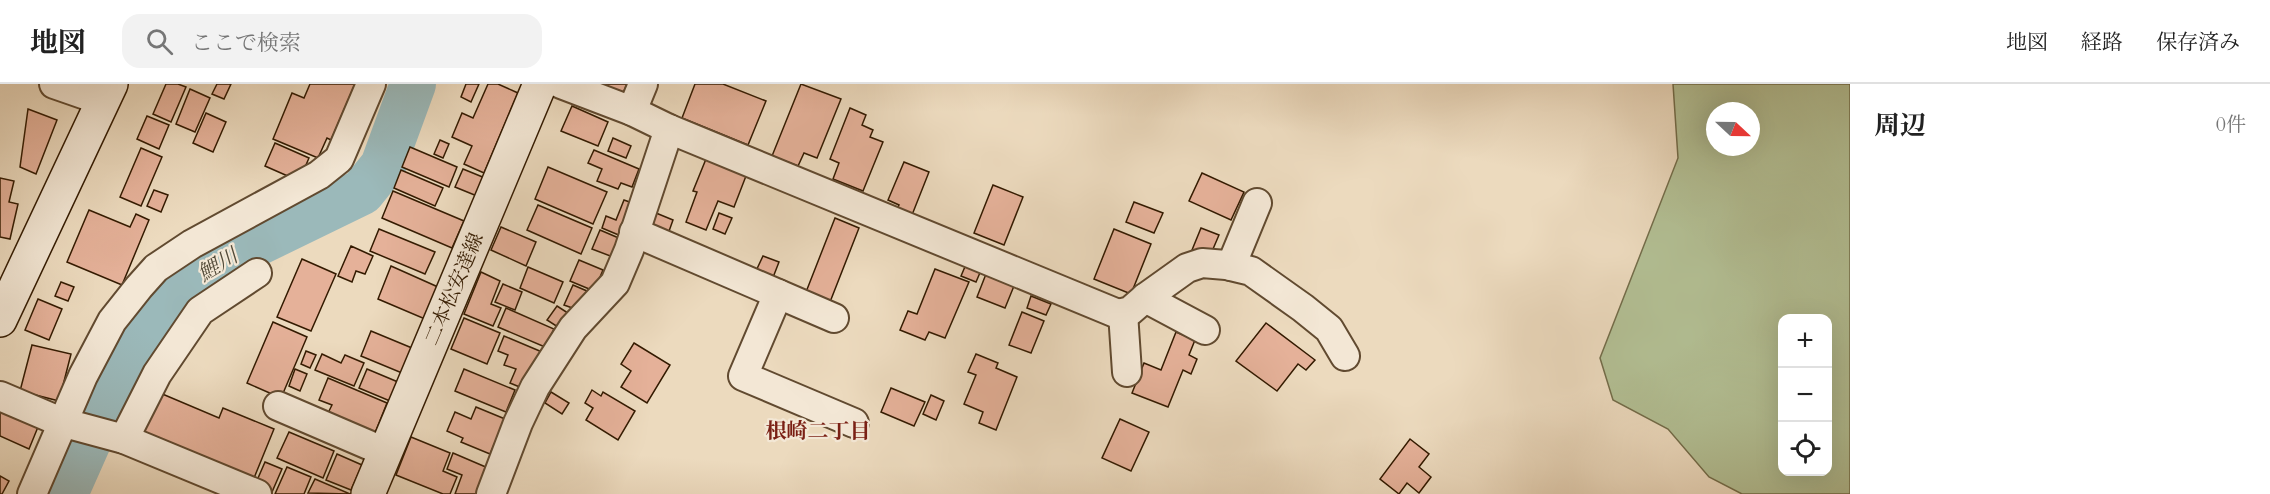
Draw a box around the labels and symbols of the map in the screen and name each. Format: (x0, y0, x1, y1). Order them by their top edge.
north arrow (1706, 102, 1760, 156)
street label: 二本松安達線 (418, 228, 490, 350)
water label: 鯉川 (193, 241, 245, 288)
district label: 根崎二丁目 (766, 417, 871, 446)

